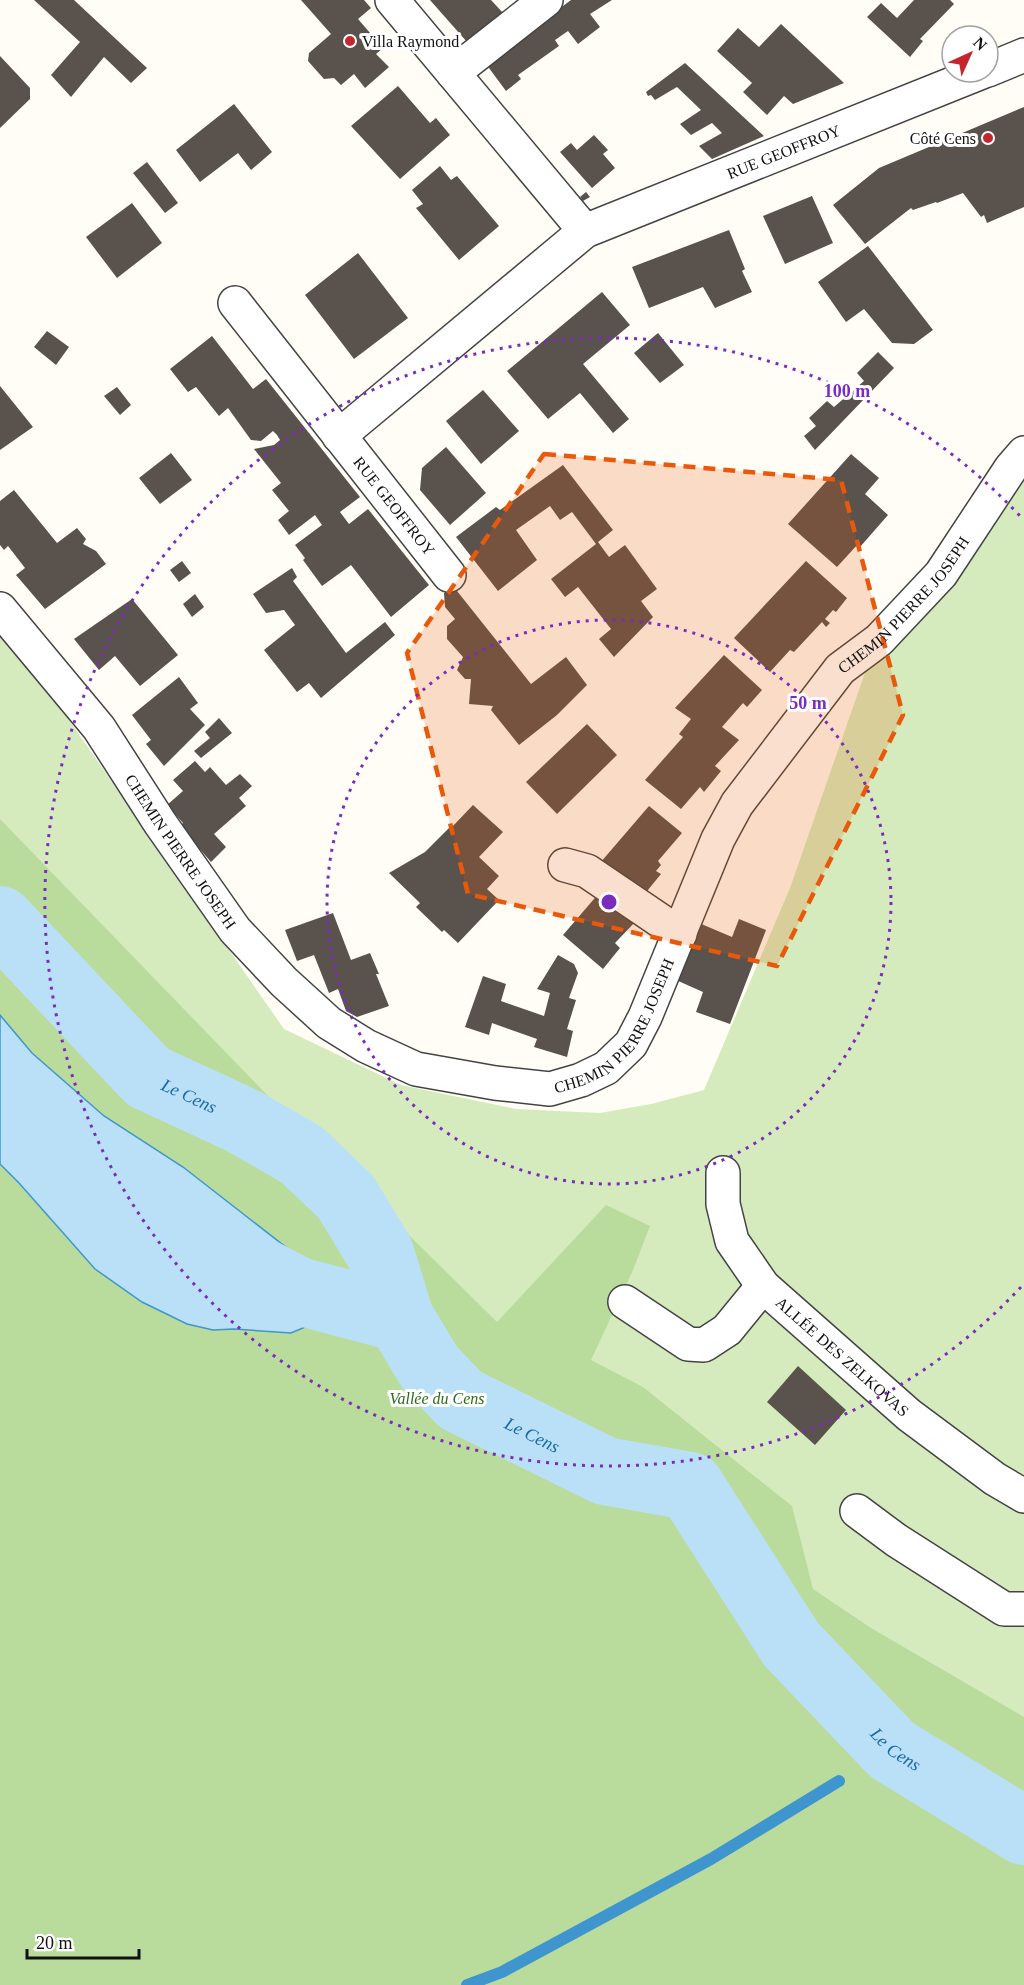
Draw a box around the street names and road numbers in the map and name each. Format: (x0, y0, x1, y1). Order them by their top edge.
street label: RUE GEOFFROY (725, 122, 843, 182)
street label: RUE GEOFFROY (350, 453, 438, 559)
street label: CHEMIN PIERRE JOSEPH (835, 533, 973, 677)
street label: CHEMIN PIERRE JOSEPH (122, 771, 240, 932)
street label: CHEMIN PIERRE JOSEPH (552, 956, 677, 1096)
street label: ALLÉE DES ZELKOVAS (772, 1294, 912, 1420)

